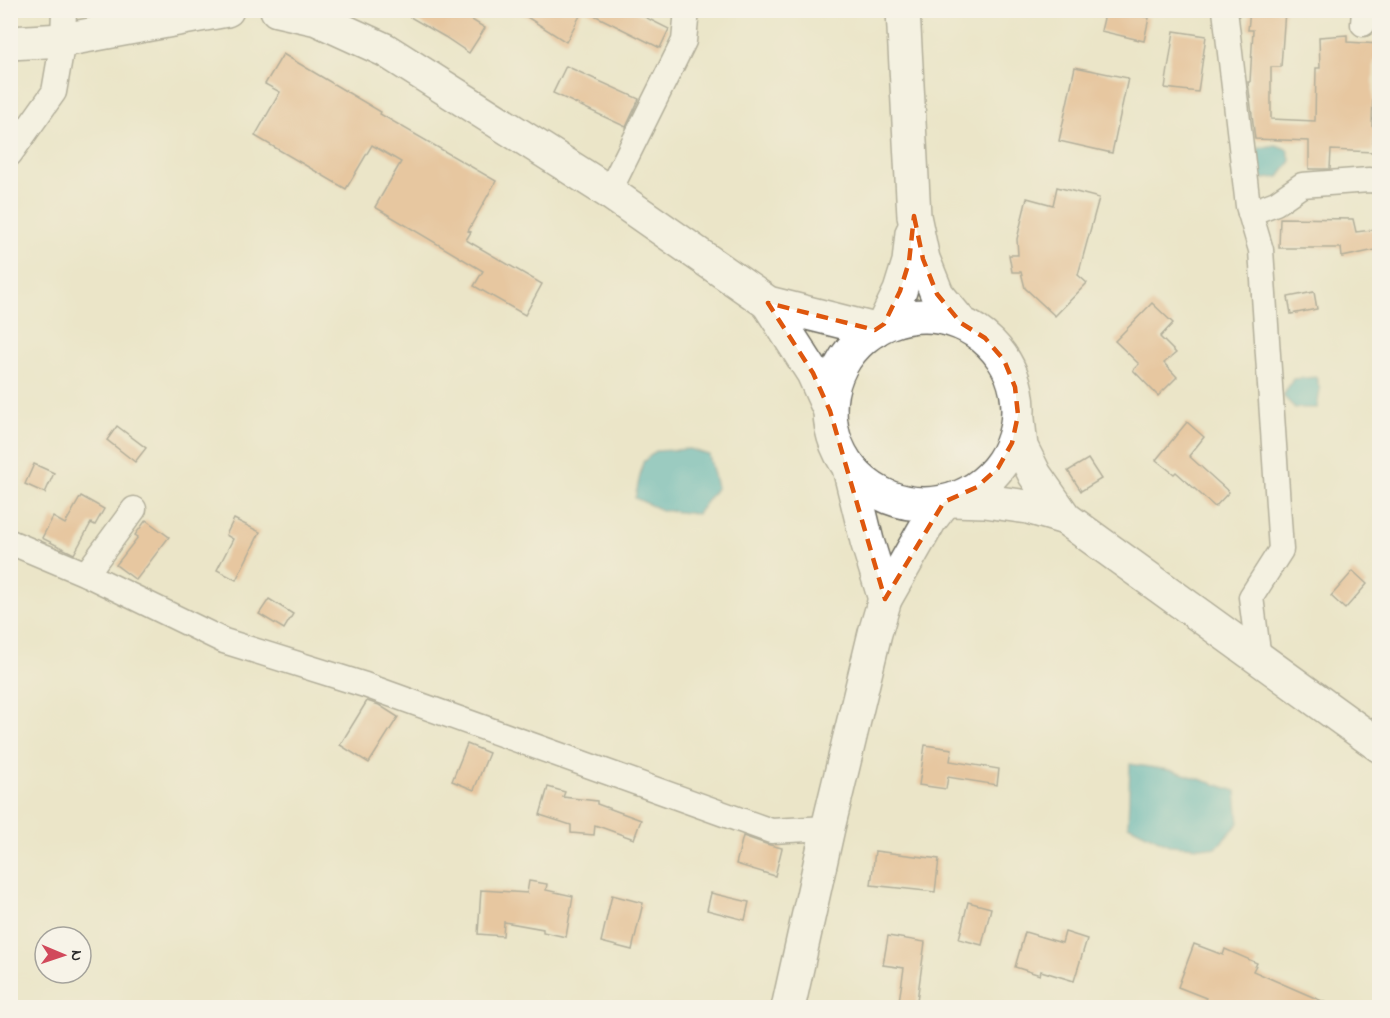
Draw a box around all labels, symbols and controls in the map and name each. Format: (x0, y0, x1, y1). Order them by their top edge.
north arrow (33, 925, 93, 985)
text: N (64, 950, 88, 961)

